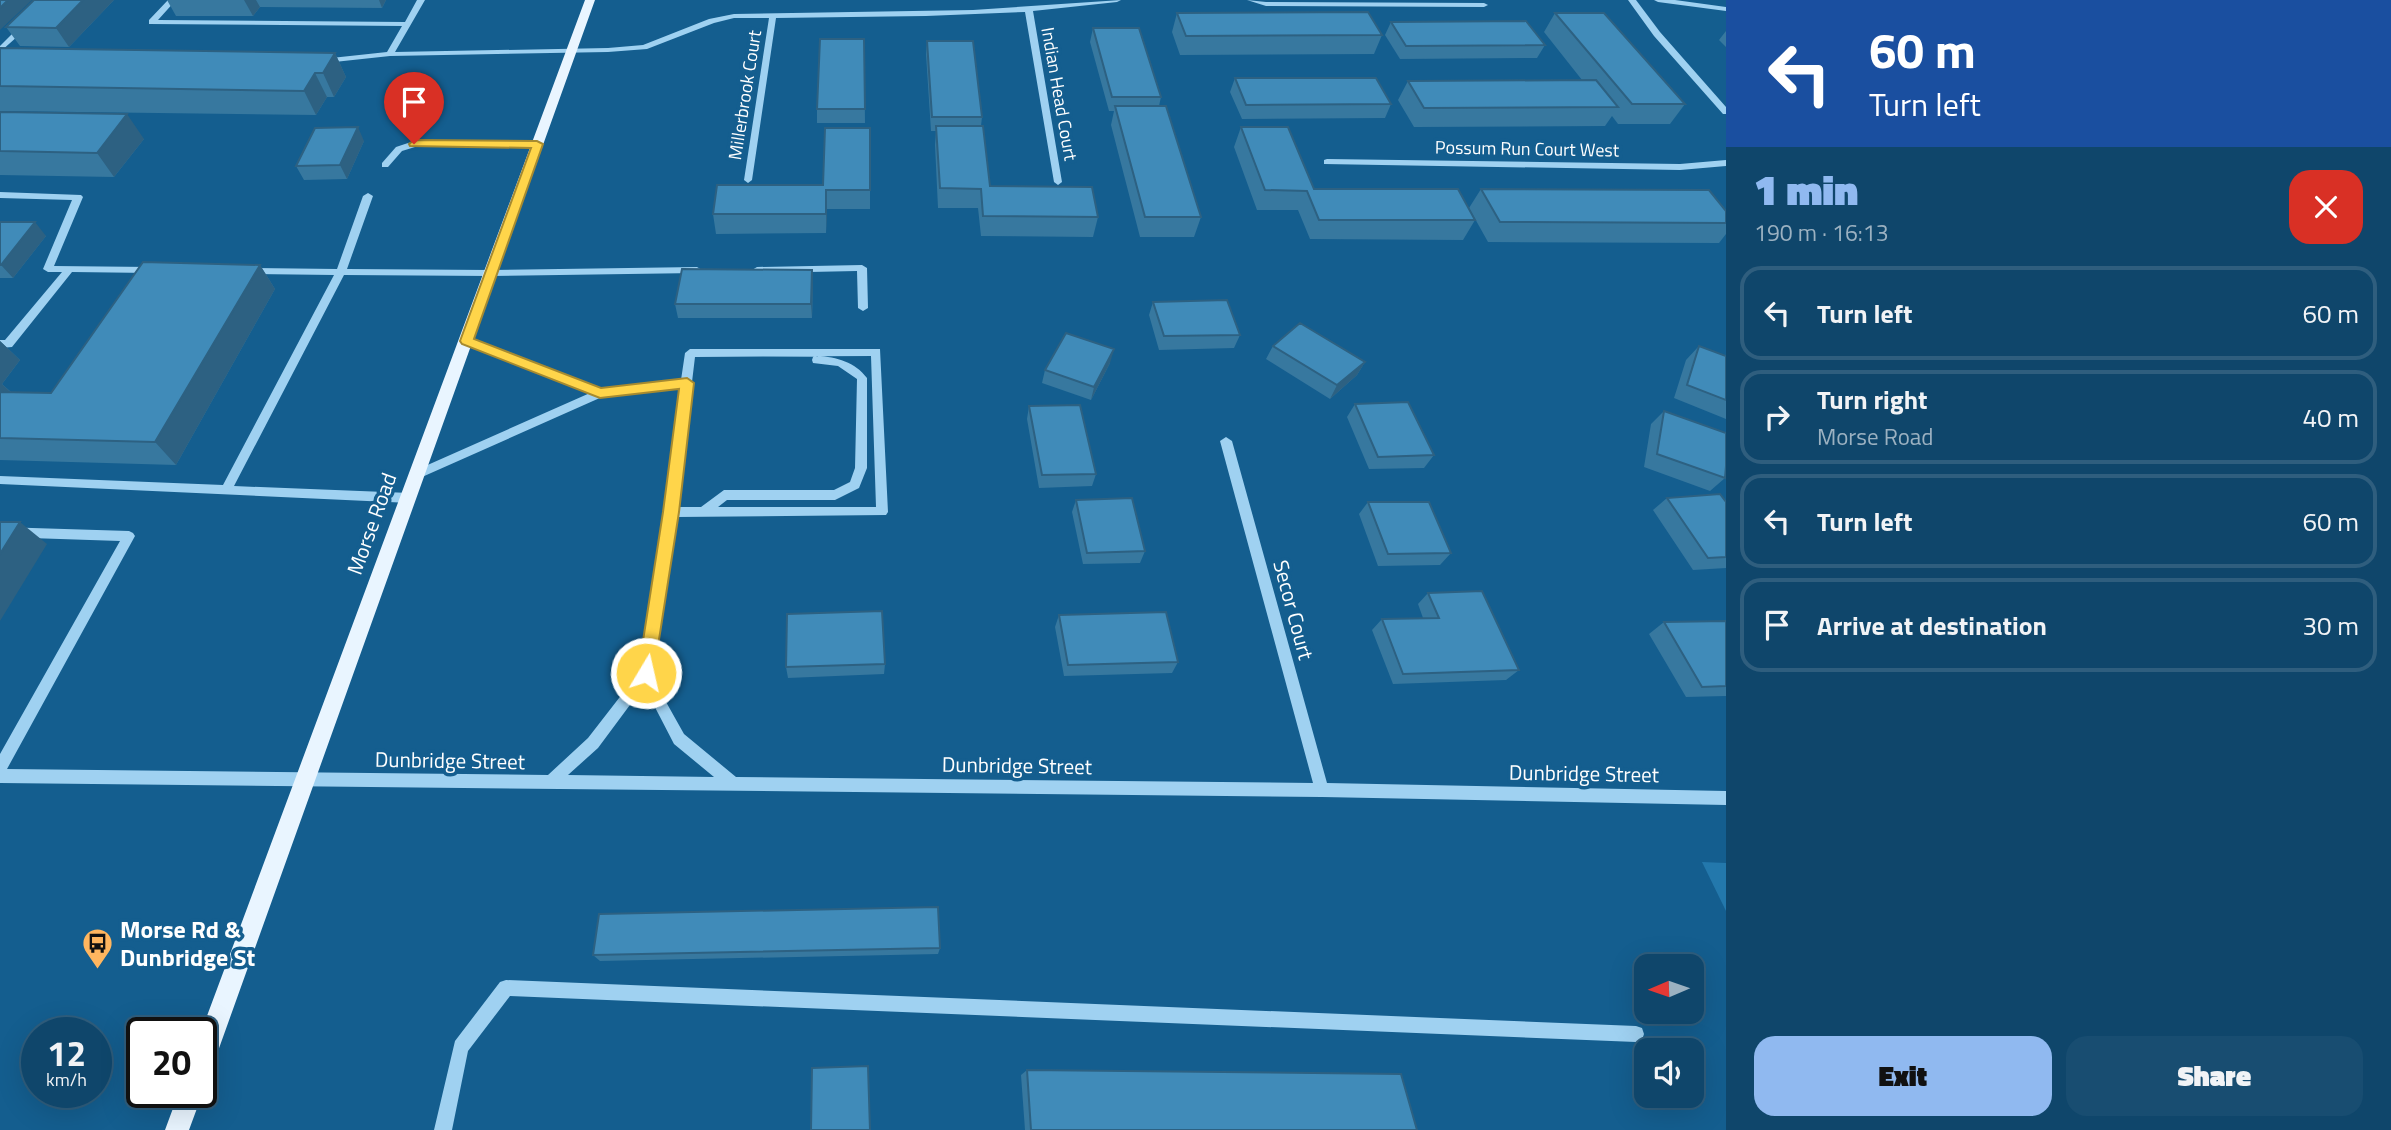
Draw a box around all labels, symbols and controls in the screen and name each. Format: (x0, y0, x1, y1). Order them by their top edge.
text: 60 m (1869, 12, 1976, 87)
street label: Indian Head Court (1034, 25, 1085, 163)
street label: Millerbrook Court (721, 27, 768, 162)
icon: left (1754, 28, 1845, 119)
pin (384, 72, 444, 144)
text: Turn left (1869, 80, 1981, 128)
icon: arrive (395, 83, 433, 121)
street label: Possum Run Court West (1435, 133, 1620, 164)
text: 1 min (1754, 157, 1858, 221)
button: close (2289, 170, 2363, 244)
text: 190 m · 16:13 (1754, 215, 1889, 250)
icon: left (1758, 294, 1796, 332)
text: Turn left (1817, 294, 1912, 333)
text: 60 m (2302, 294, 2359, 333)
text: Turn right (1817, 380, 1928, 419)
icon: right (1758, 398, 1796, 436)
text: 40 m (2302, 398, 2359, 437)
text: Morse Road (1817, 419, 1933, 454)
street label: Morse Road (338, 468, 404, 579)
icon: left (1758, 502, 1796, 540)
text: Turn left (1817, 502, 1912, 541)
text: 60 m (2302, 502, 2359, 541)
street label: Secor Court (1265, 556, 1323, 664)
icon: arrive (1758, 606, 1796, 644)
text: Arrive at destination (1817, 606, 2047, 645)
text: 30 m (2302, 606, 2359, 645)
position arrow (609, 636, 683, 710)
street label: Dunbridge Street (375, 743, 526, 777)
street label: Dunbridge Street (942, 748, 1093, 782)
street label: Dunbridge Street (1509, 756, 1660, 790)
place label: Morse Rd & Dunbridge St (120, 911, 255, 975)
bus stop icon: Morse Rd & Dunbridge St (80, 927, 114, 971)
north arrow (1634, 954, 1704, 1024)
map controls (1634, 954, 1704, 1108)
speed limit sign: 20 (126, 1017, 217, 1108)
text: 12 (47, 1026, 86, 1080)
button: Exit (1754, 1036, 2052, 1116)
button: Share (2066, 1036, 2363, 1116)
button: sound (1634, 1038, 1704, 1108)
text: km/h (46, 1066, 87, 1093)

